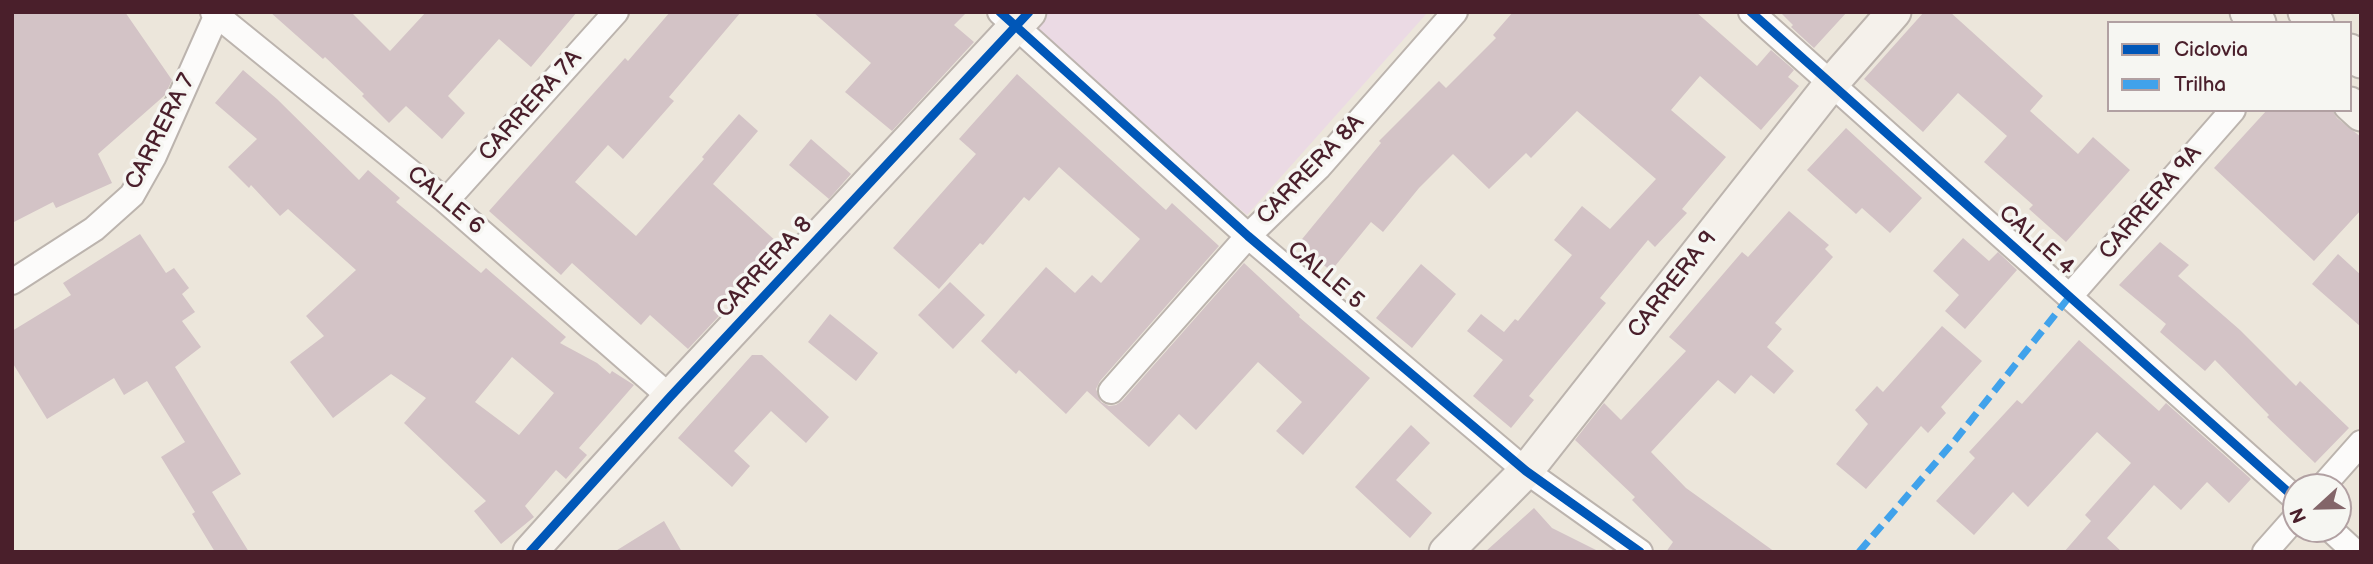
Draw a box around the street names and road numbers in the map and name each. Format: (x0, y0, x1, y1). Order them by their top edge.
street label: CARRERA 7A (474, 45, 588, 167)
street label: CARRERA 7 (120, 70, 202, 194)
street label: CARRERA 8A (1252, 109, 1370, 231)
street label: CARRERA 9A (2094, 140, 2208, 266)
street label: CALLE 6 (401, 161, 489, 241)
street label: CALLE 4 (1992, 200, 2080, 282)
street label: CARRERA 8 (711, 212, 819, 324)
street label: CARRERA 9 (1623, 226, 1723, 344)
street label: CALLE 5 (1281, 236, 1369, 316)

